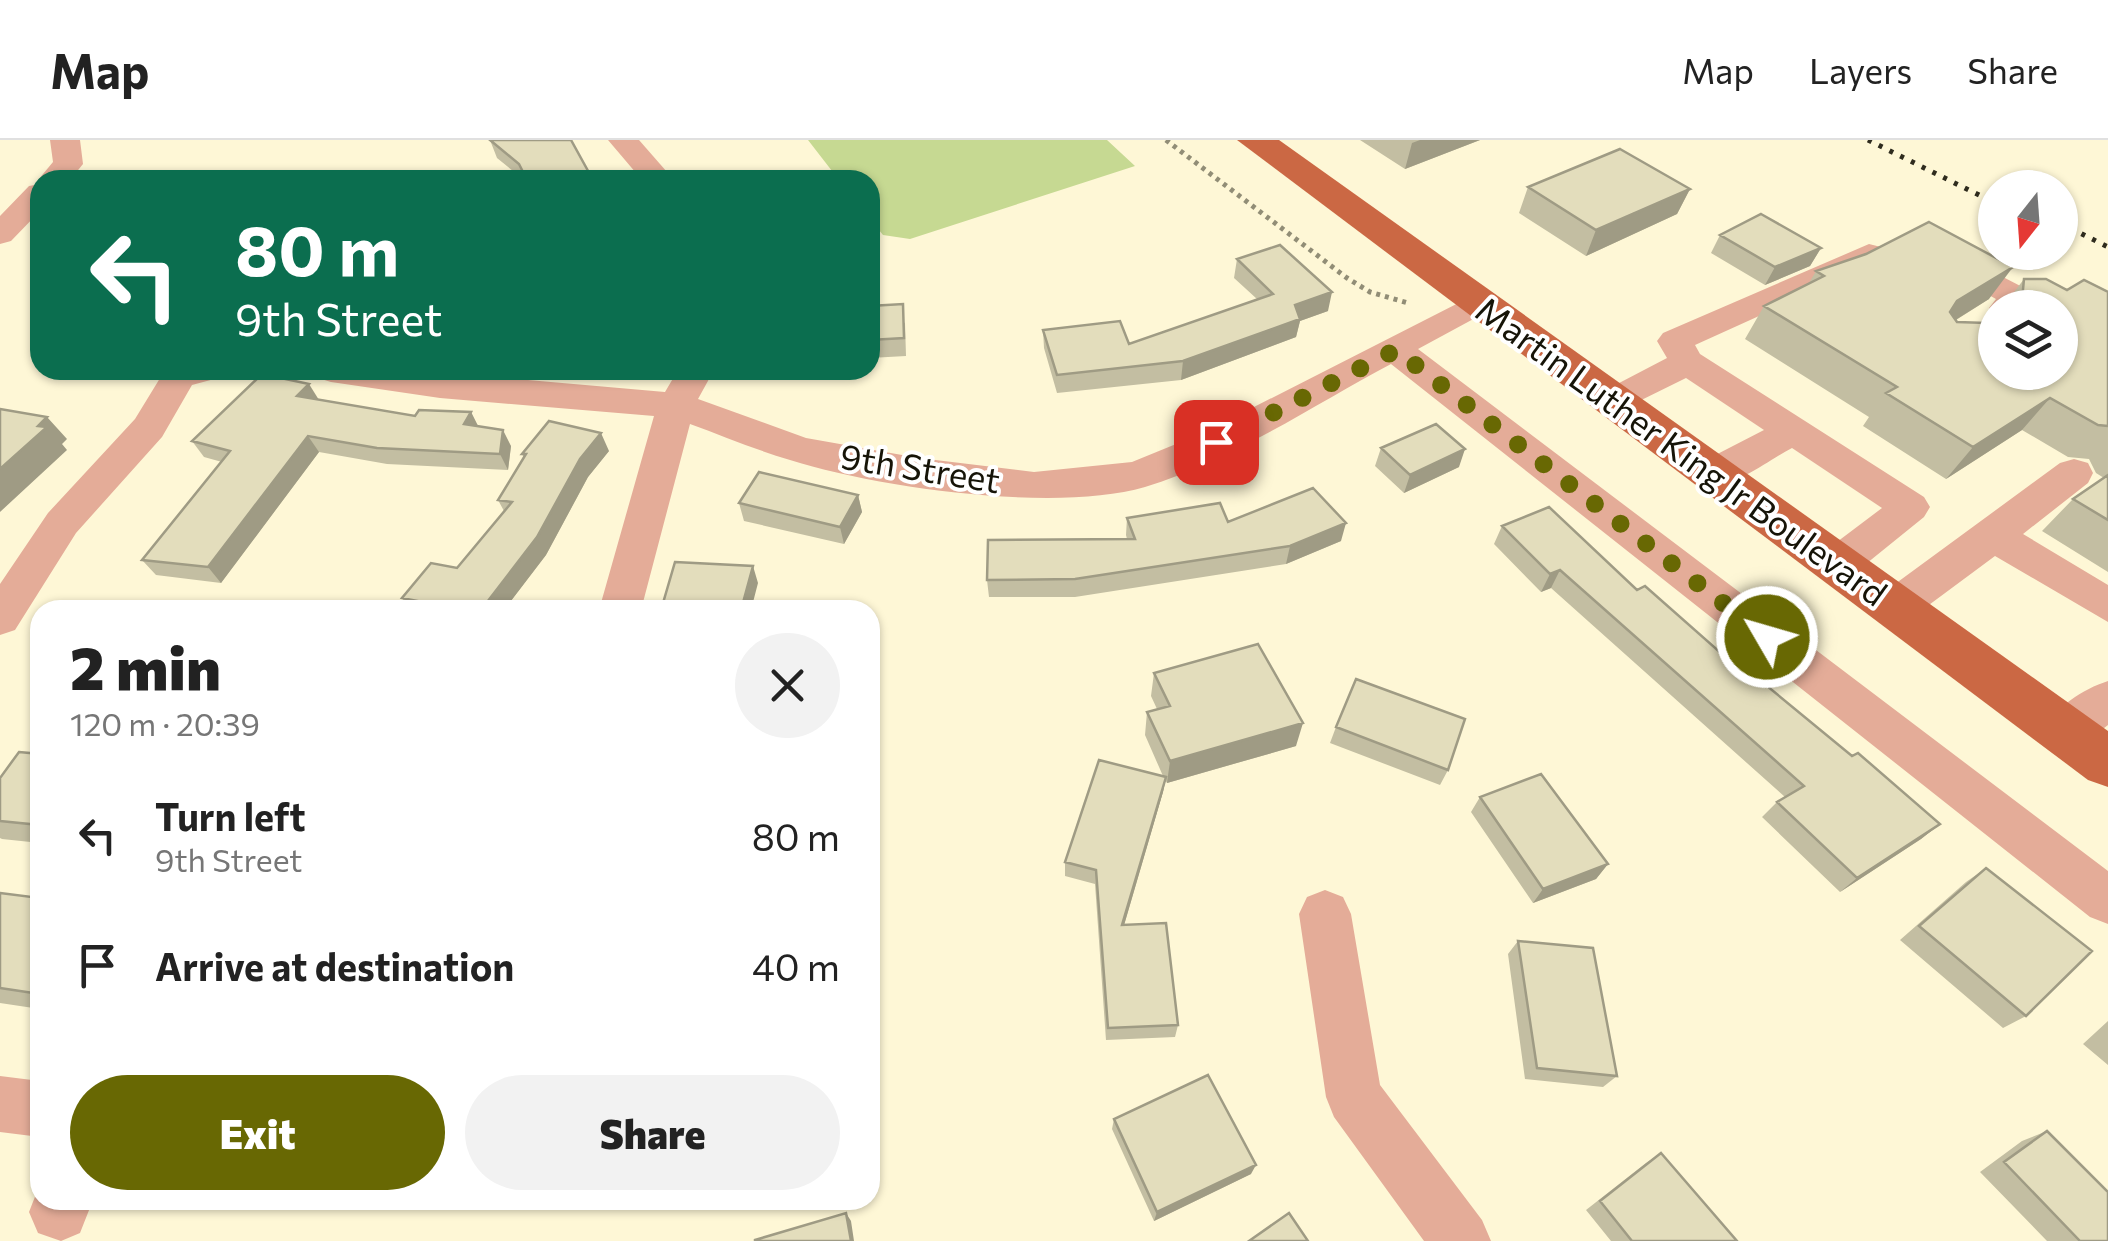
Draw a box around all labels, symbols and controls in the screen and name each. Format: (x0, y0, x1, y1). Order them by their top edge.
text: Map (50, 40, 149, 99)
text: Map (1682, 48, 1754, 91)
text: Layers (1809, 48, 1912, 91)
text: Share (1967, 48, 2058, 91)
north arrow (1978, 170, 2078, 270)
map controls (1978, 170, 2078, 390)
text: 80 m (235, 205, 399, 290)
icon: left (70, 210, 200, 340)
street label: Martin Luther King Jr Boulevard (1469, 286, 1896, 614)
text: 9th Street (235, 290, 442, 345)
button: layers (1978, 290, 2078, 390)
pin (1174, 400, 1259, 485)
icon: arrive (1189, 415, 1244, 470)
street label: 9th Street (837, 433, 1003, 500)
position arrow (1715, 585, 1819, 689)
text: 2 min (70, 629, 221, 702)
button: close (735, 633, 840, 738)
text: 120 m · 20:39 (70, 703, 260, 743)
text: Turn left (155, 792, 306, 839)
icon: left (70, 808, 125, 863)
text: 80 m (752, 812, 840, 859)
text: 9th Street (155, 839, 302, 879)
icon: arrive (70, 938, 125, 993)
text: Arrive at destination (155, 942, 514, 989)
text: 40 m (752, 942, 840, 989)
button: Exit (70, 1075, 445, 1190)
button: Share (465, 1075, 840, 1190)

